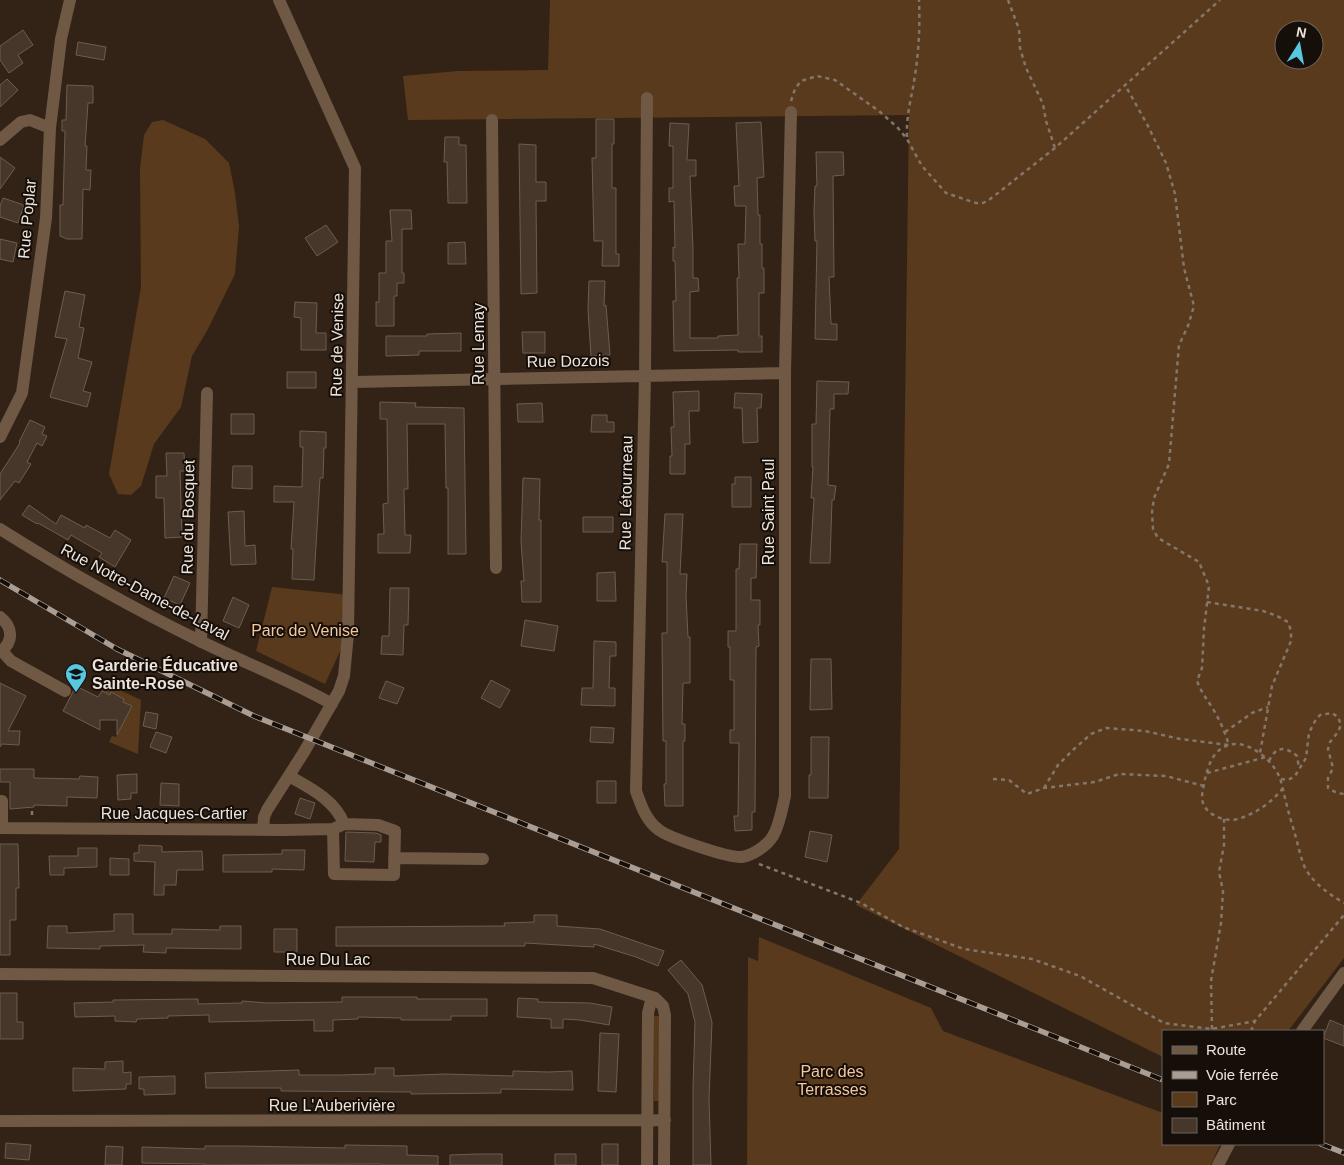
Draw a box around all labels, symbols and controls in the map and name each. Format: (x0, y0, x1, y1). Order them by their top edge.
north arrow (1274, 20, 1324, 70)
text: N (1295, 23, 1308, 41)
street label: Rue Poplar (15, 178, 39, 260)
street label: Rue de Venise (328, 293, 346, 397)
street label: Rue Lemay (470, 303, 487, 385)
street label: Rue Dozois (527, 352, 609, 370)
street label: Rue Létourneau (616, 435, 636, 551)
street label: Rue du Bosquet (178, 459, 198, 575)
street label: Rue Saint Paul (760, 459, 777, 565)
street label: Rue Notre-Dame-de-Laval (58, 540, 232, 644)
park label: Parc de Venise (251, 622, 359, 639)
place label: Garderie Éducative Sainte-Rose (92, 656, 238, 692)
school or university icon: Garderie Éducative Sainte-Rose (64, 662, 88, 693)
street label: Rue Jacques-Cartier (101, 805, 248, 822)
street label: Rue Du Lac (286, 951, 370, 968)
legend (1162, 1030, 1324, 1145)
text: Route (1206, 1041, 1246, 1058)
park label: Parc des Terrasses (797, 1063, 867, 1098)
text: Voie ferrée (1206, 1066, 1279, 1083)
text: Parc (1206, 1091, 1237, 1108)
street label: Rue L'Auberivière (269, 1097, 395, 1114)
text: Bâtiment (1206, 1116, 1266, 1133)

